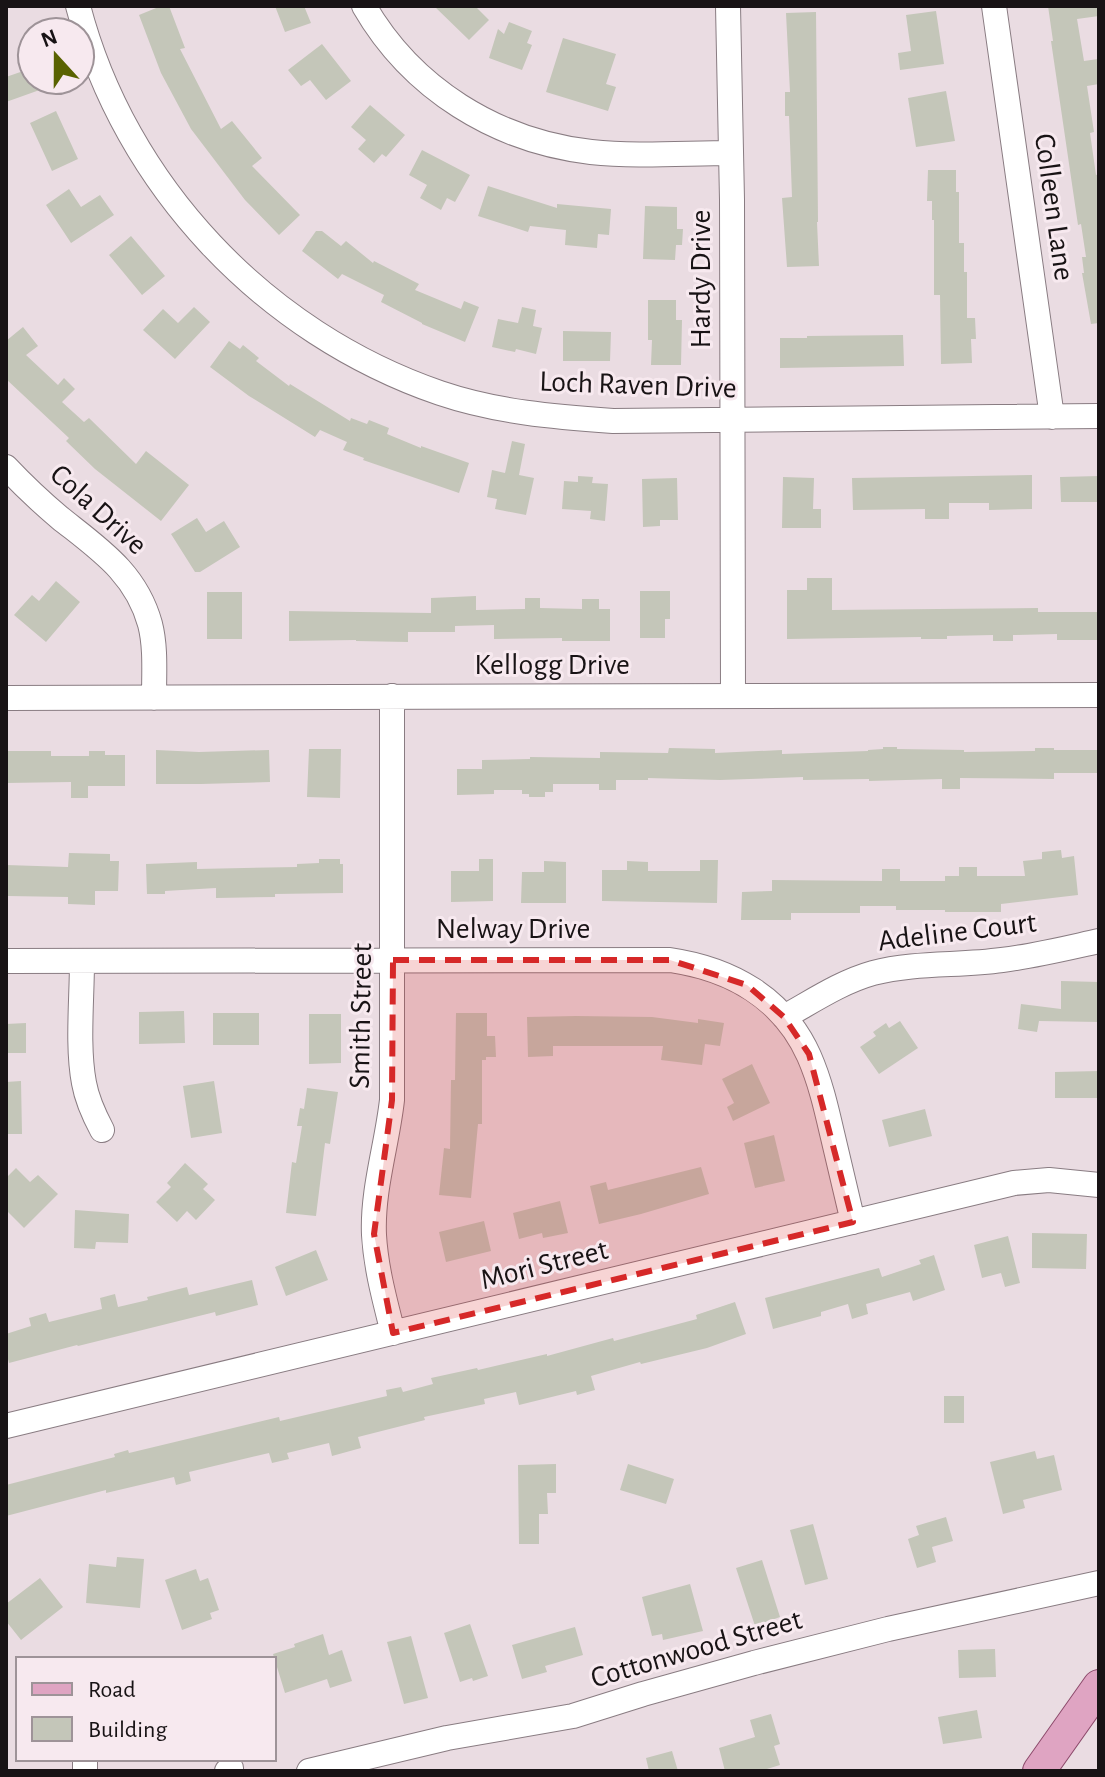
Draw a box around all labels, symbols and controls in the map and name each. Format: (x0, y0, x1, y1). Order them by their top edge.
north arrow (16, 16, 96, 96)
text: N (38, 25, 60, 51)
street label: Colleen Lane (1029, 132, 1079, 283)
street label: Hardy Drive (686, 210, 716, 348)
street label: Loch Raven Drive (539, 367, 737, 403)
street label: Cola Drive (44, 459, 152, 560)
street label: Kellogg Drive (474, 650, 630, 680)
street label: Adeline Court (876, 907, 1038, 957)
street label: Nelway Drive (436, 914, 590, 944)
street label: Smith Street (345, 942, 377, 1089)
street label: Mori Street (478, 1235, 611, 1295)
street label: Cottonwood Street (587, 1604, 806, 1693)
legend (16, 1657, 276, 1761)
text: Road (88, 1678, 136, 1702)
text: Building (88, 1718, 167, 1742)

